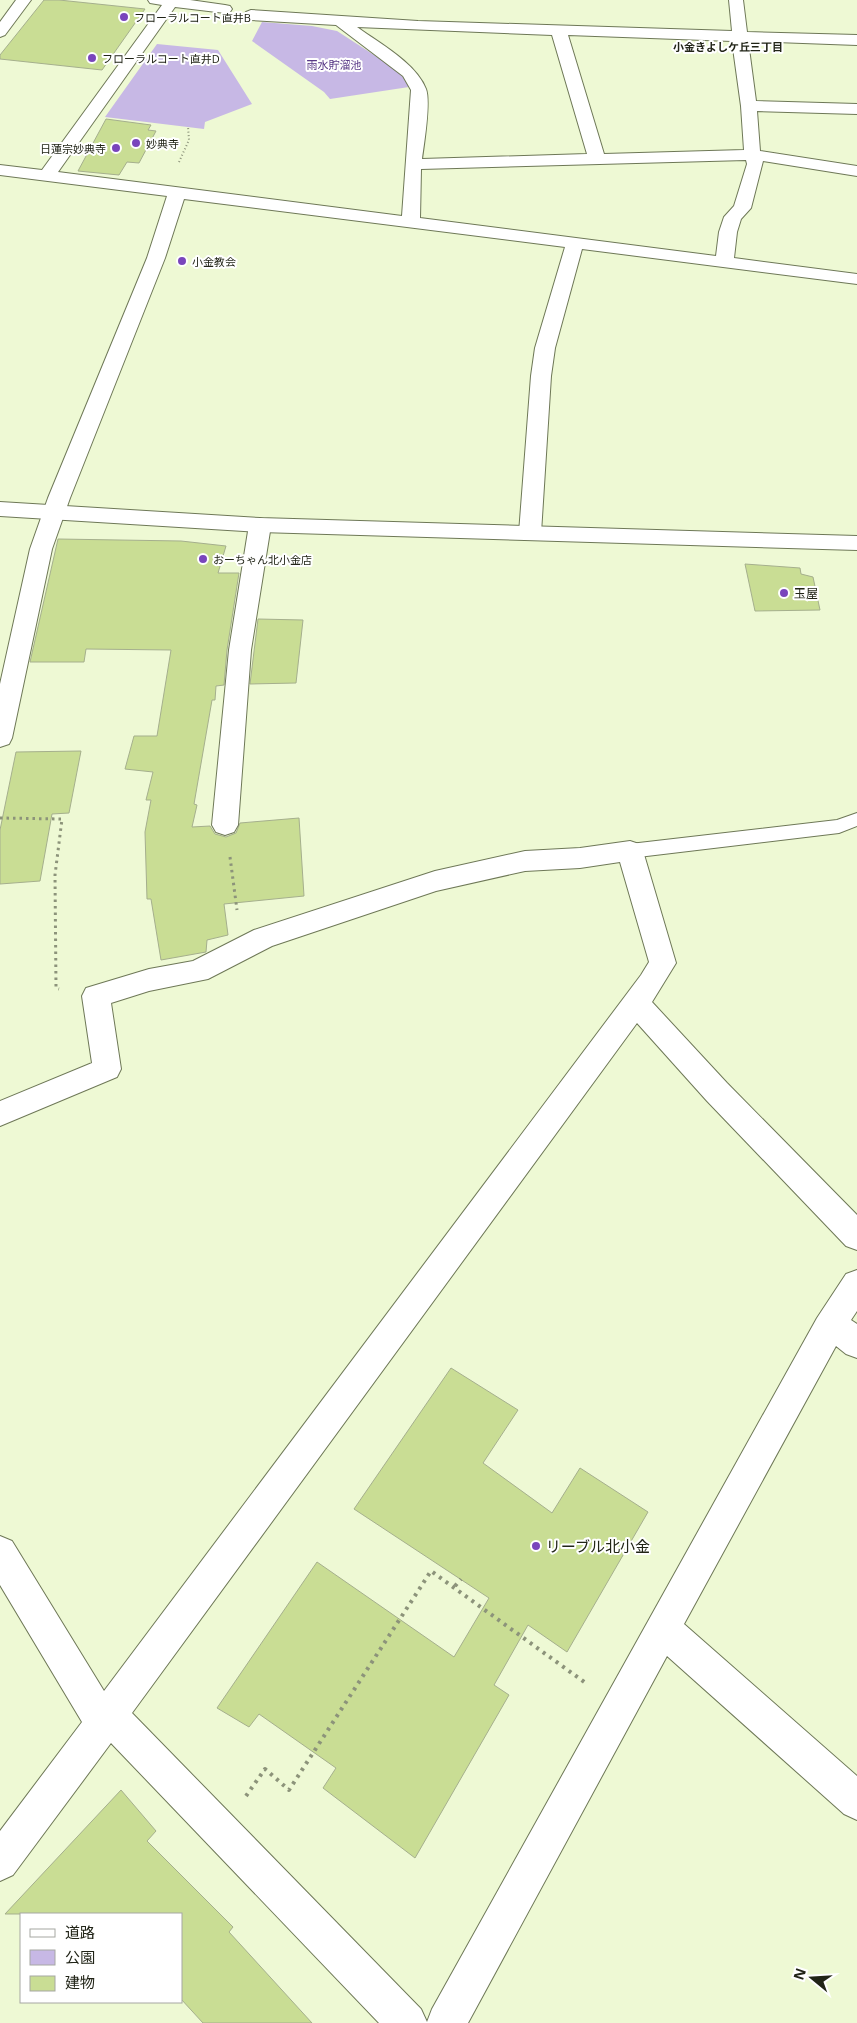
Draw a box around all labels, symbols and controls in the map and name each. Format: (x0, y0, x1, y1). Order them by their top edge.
place label: フローラルコート直井B (134, 10, 251, 25)
marker: フローラルコート直井B (118, 11, 130, 23)
district label: 小金きよしケ丘三丁目 (673, 39, 783, 54)
place label: フローラルコート直井D (102, 51, 220, 66)
marker: フローラルコート直井D (86, 52, 98, 64)
park label: 雨水貯溜池 (307, 57, 362, 72)
place label: 妙典寺 (146, 136, 179, 151)
marker: 妙典寺 (130, 137, 142, 149)
place label: 日蓮宗妙典寺 (40, 141, 106, 156)
marker: 日蓮宗妙典寺 (110, 142, 122, 154)
place label: 小金教会 (192, 254, 236, 269)
marker: 小金教会 (176, 255, 188, 267)
place label: おーちゃん北小金店 (213, 552, 312, 567)
marker: おーちゃん北小金店 (197, 553, 209, 565)
place label: 玉屋 (794, 585, 818, 602)
marker: 玉屋 (778, 587, 790, 599)
place label: リーブル北小金 (546, 1536, 650, 1556)
marker: リーブル北小金 (530, 1540, 542, 1552)
legend (20, 1913, 182, 2003)
text: 道路 (65, 1922, 95, 1942)
text: 公園 (65, 1947, 95, 1967)
north arrow (787, 1953, 837, 2003)
text: N (788, 1965, 810, 1982)
text: 建物 (65, 1972, 95, 1992)

